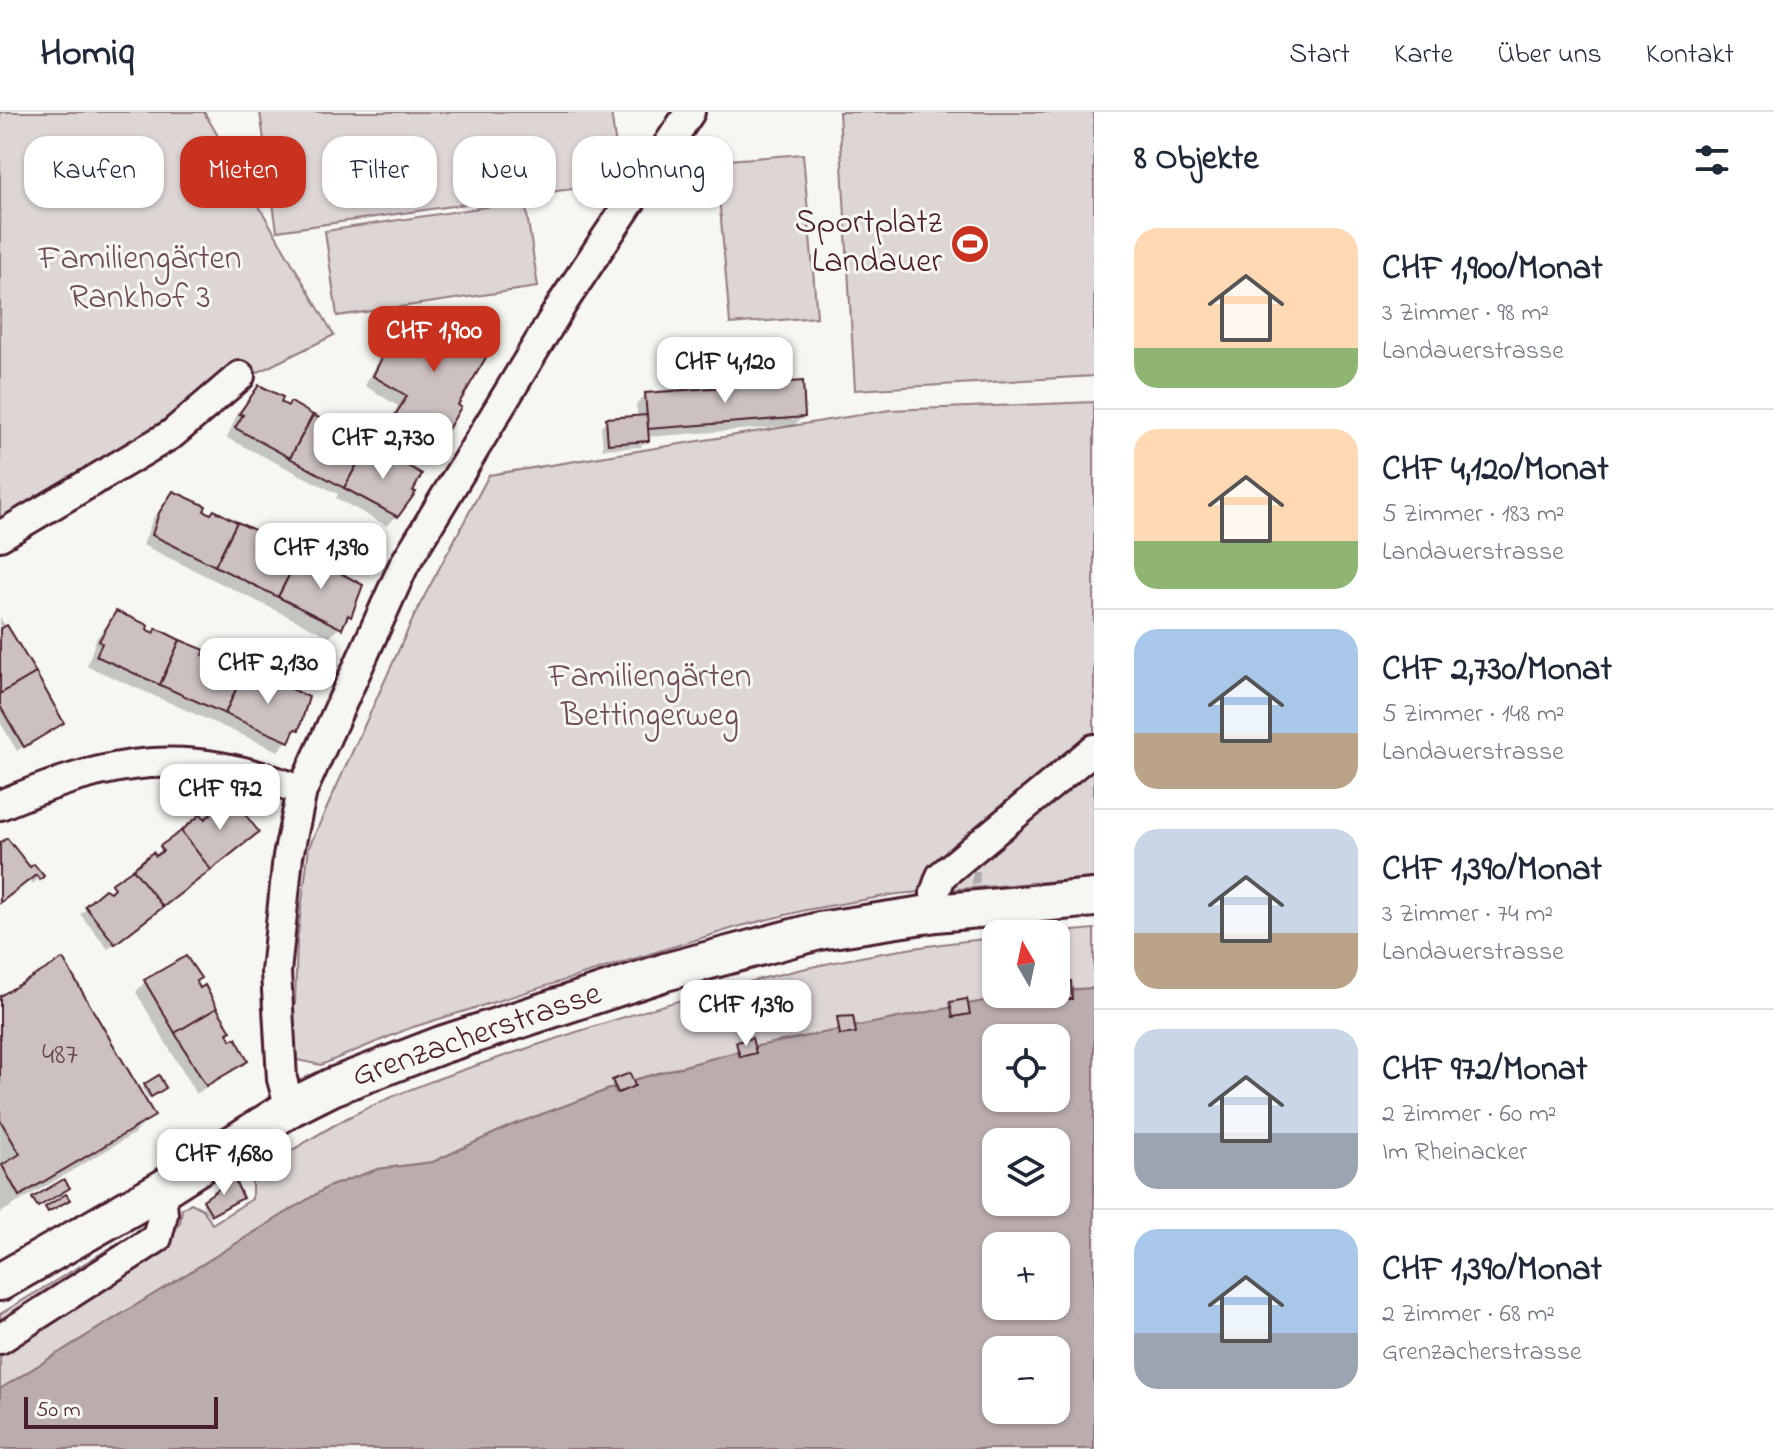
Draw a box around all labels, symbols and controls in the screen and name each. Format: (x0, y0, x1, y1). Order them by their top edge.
text: Homiq (40, 27, 134, 83)
text: Start (1289, 35, 1350, 76)
text: Karte (1394, 35, 1453, 76)
text: Über uns (1497, 35, 1602, 76)
text: Kontakt (1646, 35, 1734, 76)
text: 8 Objekte (1134, 135, 1258, 185)
chip: Kaufen (24, 136, 164, 208)
chip: Mieten (180, 136, 306, 208)
chip: Filter (322, 136, 437, 208)
chip: Neu (453, 136, 556, 208)
chip: Wohnung (572, 136, 733, 208)
icon: filters (1690, 138, 1734, 182)
place label: Sportplatz Landauer (795, 199, 943, 288)
sports icon: Sportplatz Landauer (949, 223, 991, 265)
park label: Familiengärten Rankhof 3 (37, 235, 242, 324)
text: CHF 1,900/Monat (1382, 245, 1603, 295)
icon: home (1198, 260, 1294, 356)
text: 3 Zimmer · 98 m² (1382, 295, 1549, 333)
pin: CHF 1,900 (342, 306, 526, 374)
text: CHF 1,900 (386, 313, 482, 351)
text: Landauerstrasse (1382, 333, 1564, 371)
pin: CHF 4,120 (633, 337, 817, 405)
text: CHF 4,120 (675, 344, 775, 382)
pin: CHF 2,730 (291, 413, 475, 481)
text: CHF 2,730 (332, 420, 434, 458)
text: CHF 4,120/Monat (1382, 446, 1609, 496)
icon: home (1198, 461, 1294, 557)
text: 5 Zimmer · 183 m² (1382, 496, 1565, 534)
pin: CHF 1,390 (229, 523, 413, 591)
text: CHF 1,390 (273, 530, 369, 568)
text: Landauerstrasse (1382, 534, 1564, 572)
pin: CHF 2,130 (176, 638, 360, 706)
text: CHF 2,130 (218, 645, 318, 683)
text: CHF 2,730/Monat (1382, 646, 1612, 696)
park label: Familiengärten Bettingerweg (547, 653, 752, 742)
icon: home (1198, 661, 1294, 757)
text: 5 Zimmer · 148 m² (1382, 696, 1565, 734)
text: Landauerstrasse (1382, 734, 1564, 772)
pin: CHF 972 (146, 764, 294, 832)
text: CHF 972 (178, 771, 262, 809)
text: CHF 1,390/Monat (1382, 846, 1602, 896)
icon: home (1198, 861, 1294, 957)
text: 3 Zimmer · 74 m² (1382, 896, 1553, 934)
north arrow (982, 920, 1070, 1008)
map controls (982, 920, 1070, 1424)
text: Landauerstrasse (1382, 934, 1564, 972)
street label: Grenzacherstrasse (345, 970, 609, 1102)
pin: CHF 1,390 (654, 980, 838, 1048)
text: CHF 1,390 (698, 987, 794, 1025)
button: locate (982, 1024, 1070, 1112)
house number: 487 (42, 1034, 78, 1078)
text: CHF 972/Monat (1382, 1046, 1588, 1096)
icon: home (1198, 1061, 1294, 1157)
text: 2 Zimmer · 60 m² (1382, 1096, 1557, 1134)
button: layers (982, 1128, 1070, 1216)
pin: CHF 1,680 (132, 1129, 316, 1197)
text: Im Rheinacker (1382, 1134, 1527, 1172)
text: CHF 1,680 (175, 1136, 273, 1174)
button: + (982, 1232, 1070, 1320)
text: CHF 1,390/Monat (1382, 1246, 1602, 1296)
icon: home (1198, 1261, 1294, 1357)
text: 2 Zimmer · 68 m² (1382, 1296, 1555, 1334)
text: Grenzacherstrasse (1382, 1334, 1582, 1372)
button: − (982, 1336, 1070, 1424)
scale bar (24, 1393, 218, 1429)
text: 50 m (36, 1395, 81, 1427)

